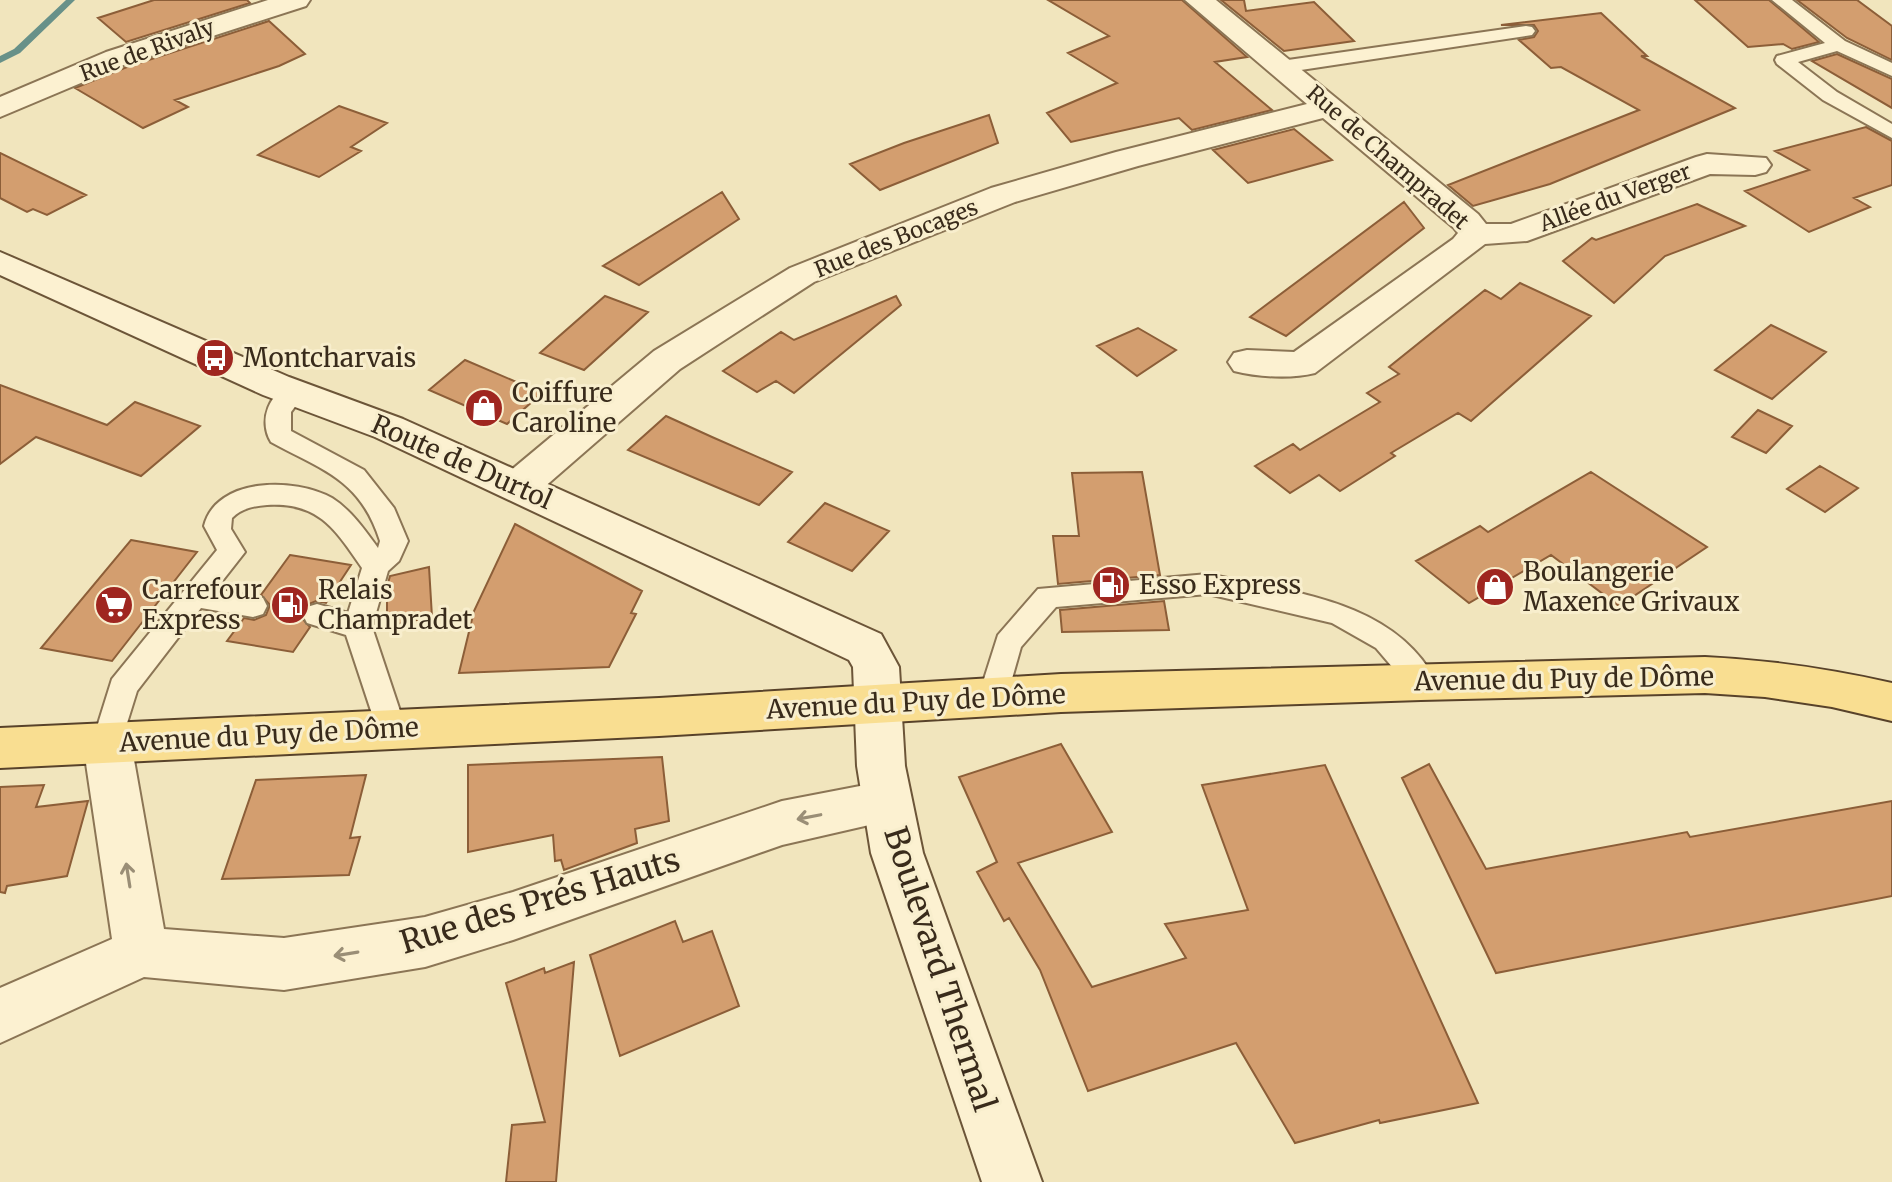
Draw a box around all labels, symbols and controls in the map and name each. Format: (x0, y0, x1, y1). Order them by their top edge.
street label: Rue de Rivaly (76, 13, 218, 87)
street label: Rue de Champradet (1301, 79, 1475, 235)
street label: Allée du Verger (1535, 157, 1695, 238)
street label: Rue des Bocages (810, 192, 982, 284)
bus stop icon: Montcharvais (194, 337, 236, 379)
place label: Montcharvais (243, 341, 416, 374)
place label: Coiffure Caroline (512, 376, 616, 439)
shop icon: Coiffure Caroline (463, 387, 505, 429)
street label: Route de Durtol (367, 407, 558, 516)
place label: Boulangerie Maxence Grivaux (1523, 555, 1740, 618)
fuel station icon: Esso Express (1090, 564, 1132, 606)
shop icon: Boulangerie Maxence Grivaux (1474, 566, 1516, 608)
place label: Esso Express (1139, 568, 1301, 601)
place label: Carrefour Express (142, 573, 262, 636)
place label: Relais Champradet (318, 573, 472, 636)
supermarket icon: Carrefour Express (93, 584, 135, 626)
fuel station icon: Relais Champradet (269, 584, 311, 626)
street label: Avenue du Puy de Dôme (1413, 659, 1714, 698)
street label: Avenue du Puy de Dôme (764, 677, 1067, 726)
street label: Avenue du Puy de Dôme (117, 710, 420, 759)
one-way arrow (797, 811, 823, 826)
street label: Boulevard Thermal (875, 822, 1005, 1116)
street label: Rue des Prés Hauts (395, 839, 685, 963)
one-way arrow (120, 863, 135, 888)
one-way arrow (334, 947, 360, 962)

